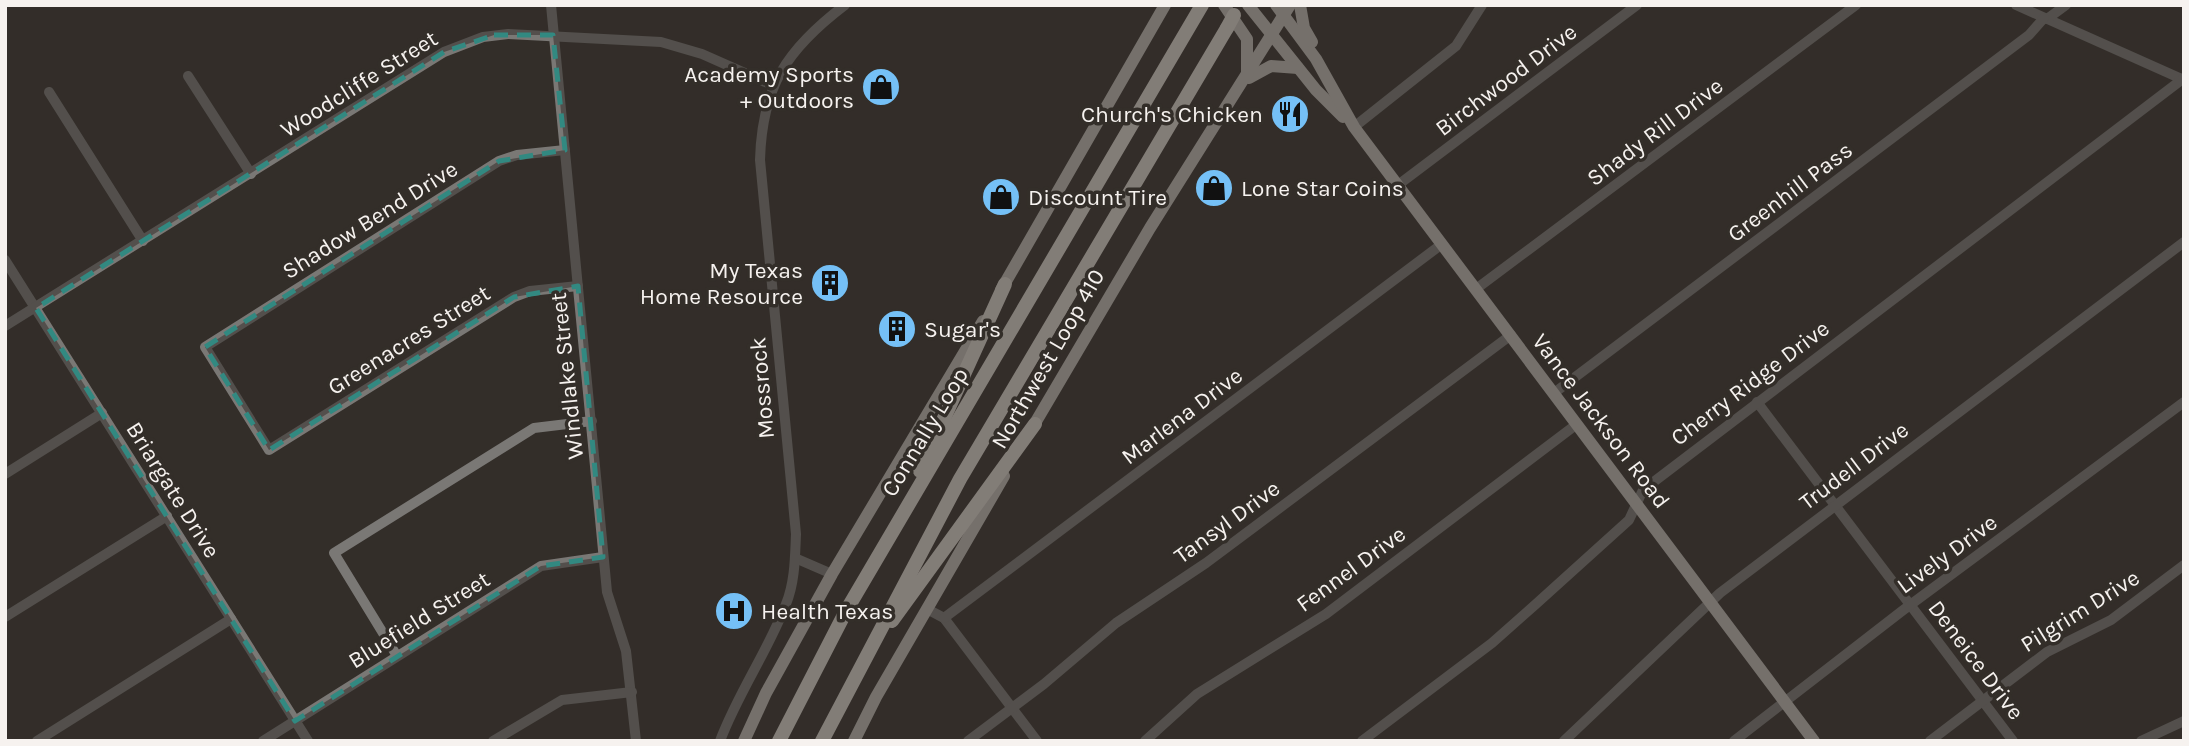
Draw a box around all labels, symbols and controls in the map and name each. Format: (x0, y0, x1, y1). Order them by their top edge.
street label: Birchwood Drive (1430, 18, 1582, 142)
street label: Woodcliffe Street (276, 25, 443, 143)
place label: Academy Sports + Outdoors (684, 61, 854, 114)
shop icon: Academy Sports + Outdoors (860, 66, 902, 108)
street label: Shady Rill Drive (1582, 72, 1728, 192)
restaurant icon: Church's Chicken (1269, 93, 1311, 135)
place label: Church's Chicken (1081, 101, 1263, 128)
street label: Greenhill Pass (1722, 136, 1858, 248)
street label: Shadow Bend Drive (277, 155, 463, 285)
shop icon: Lone Star Coins (1193, 167, 1235, 209)
place label: Lone Star Coins (1241, 175, 1404, 202)
shop icon: Discount Tire (980, 176, 1022, 218)
place label: Discount Tire (1028, 184, 1167, 211)
place label: My Texas Home Resource (640, 257, 803, 310)
building icon: My Texas Home Resource (809, 262, 851, 304)
street label: Northwest Loop 410 (986, 264, 1110, 454)
street label: Greenacres Street (323, 279, 495, 401)
street label: Windlake Street (545, 291, 589, 461)
building icon: Sugar's (876, 308, 918, 350)
street label: Cherry Ridge Drive (1666, 315, 1834, 451)
place label: Sugar's (924, 316, 1001, 343)
street label: Vance Jackson Road (1527, 328, 1675, 514)
street label: Mossrock (744, 336, 780, 440)
street label: Marlena Drive (1116, 362, 1248, 470)
street label: Connally Loop (876, 363, 974, 501)
street label: Trudell Drive (1794, 416, 1914, 516)
street label: Briargate Drive (120, 417, 226, 563)
street label: Tansyl Drive (1169, 475, 1285, 569)
street label: Lively Drive (1892, 509, 2002, 599)
street label: Fennel Drive (1291, 520, 1411, 618)
street label: Pilgrim Drive (2016, 564, 2144, 658)
street label: Bluefield Street (343, 566, 495, 674)
hospital icon: Health Texas (713, 590, 755, 632)
street label: Deneice Drive (1922, 595, 2030, 725)
place label: Health Texas (761, 598, 893, 625)

